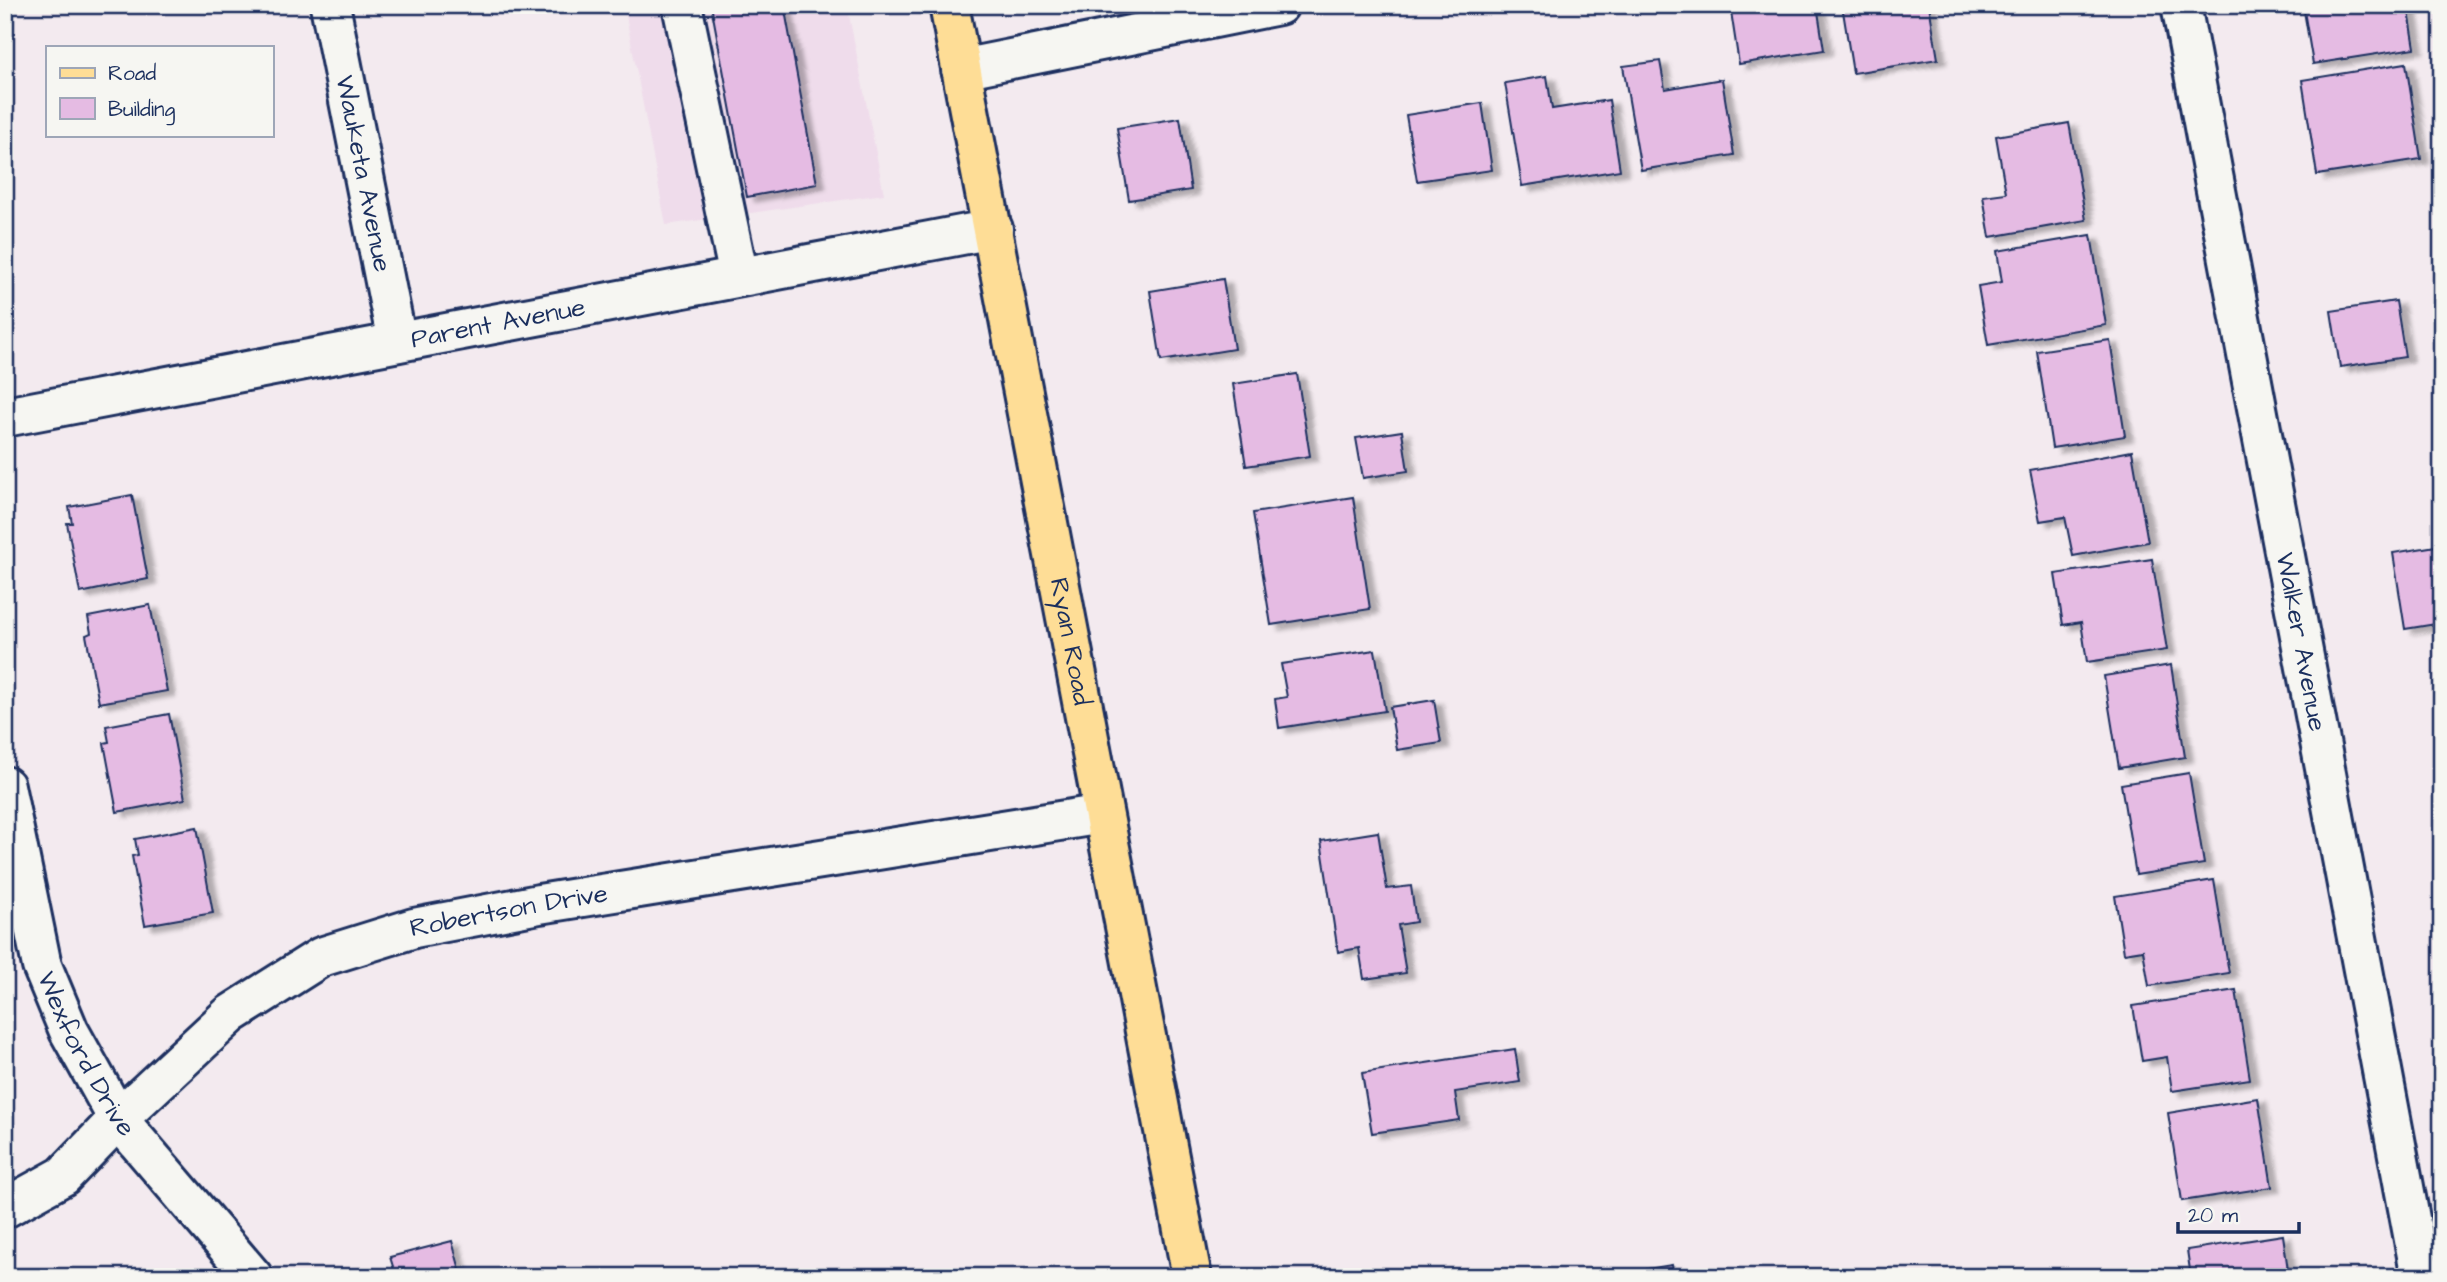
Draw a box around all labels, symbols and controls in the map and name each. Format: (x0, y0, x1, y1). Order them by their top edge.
legend (46, 46, 273, 136)
text: Road (108, 59, 156, 88)
street label: Wauketa Avenue (326, 72, 401, 275)
text: Building (108, 95, 176, 126)
street label: Parent Avenue (408, 289, 588, 357)
street label: Walker Avenue (2267, 549, 2336, 734)
street label: Ryan Road (1041, 575, 1100, 708)
street label: Robertson Drive (407, 875, 610, 946)
street label: Wexford Drive (28, 966, 143, 1144)
scale bar (2178, 1191, 2298, 1235)
text: 20 m (2188, 1201, 2239, 1230)

